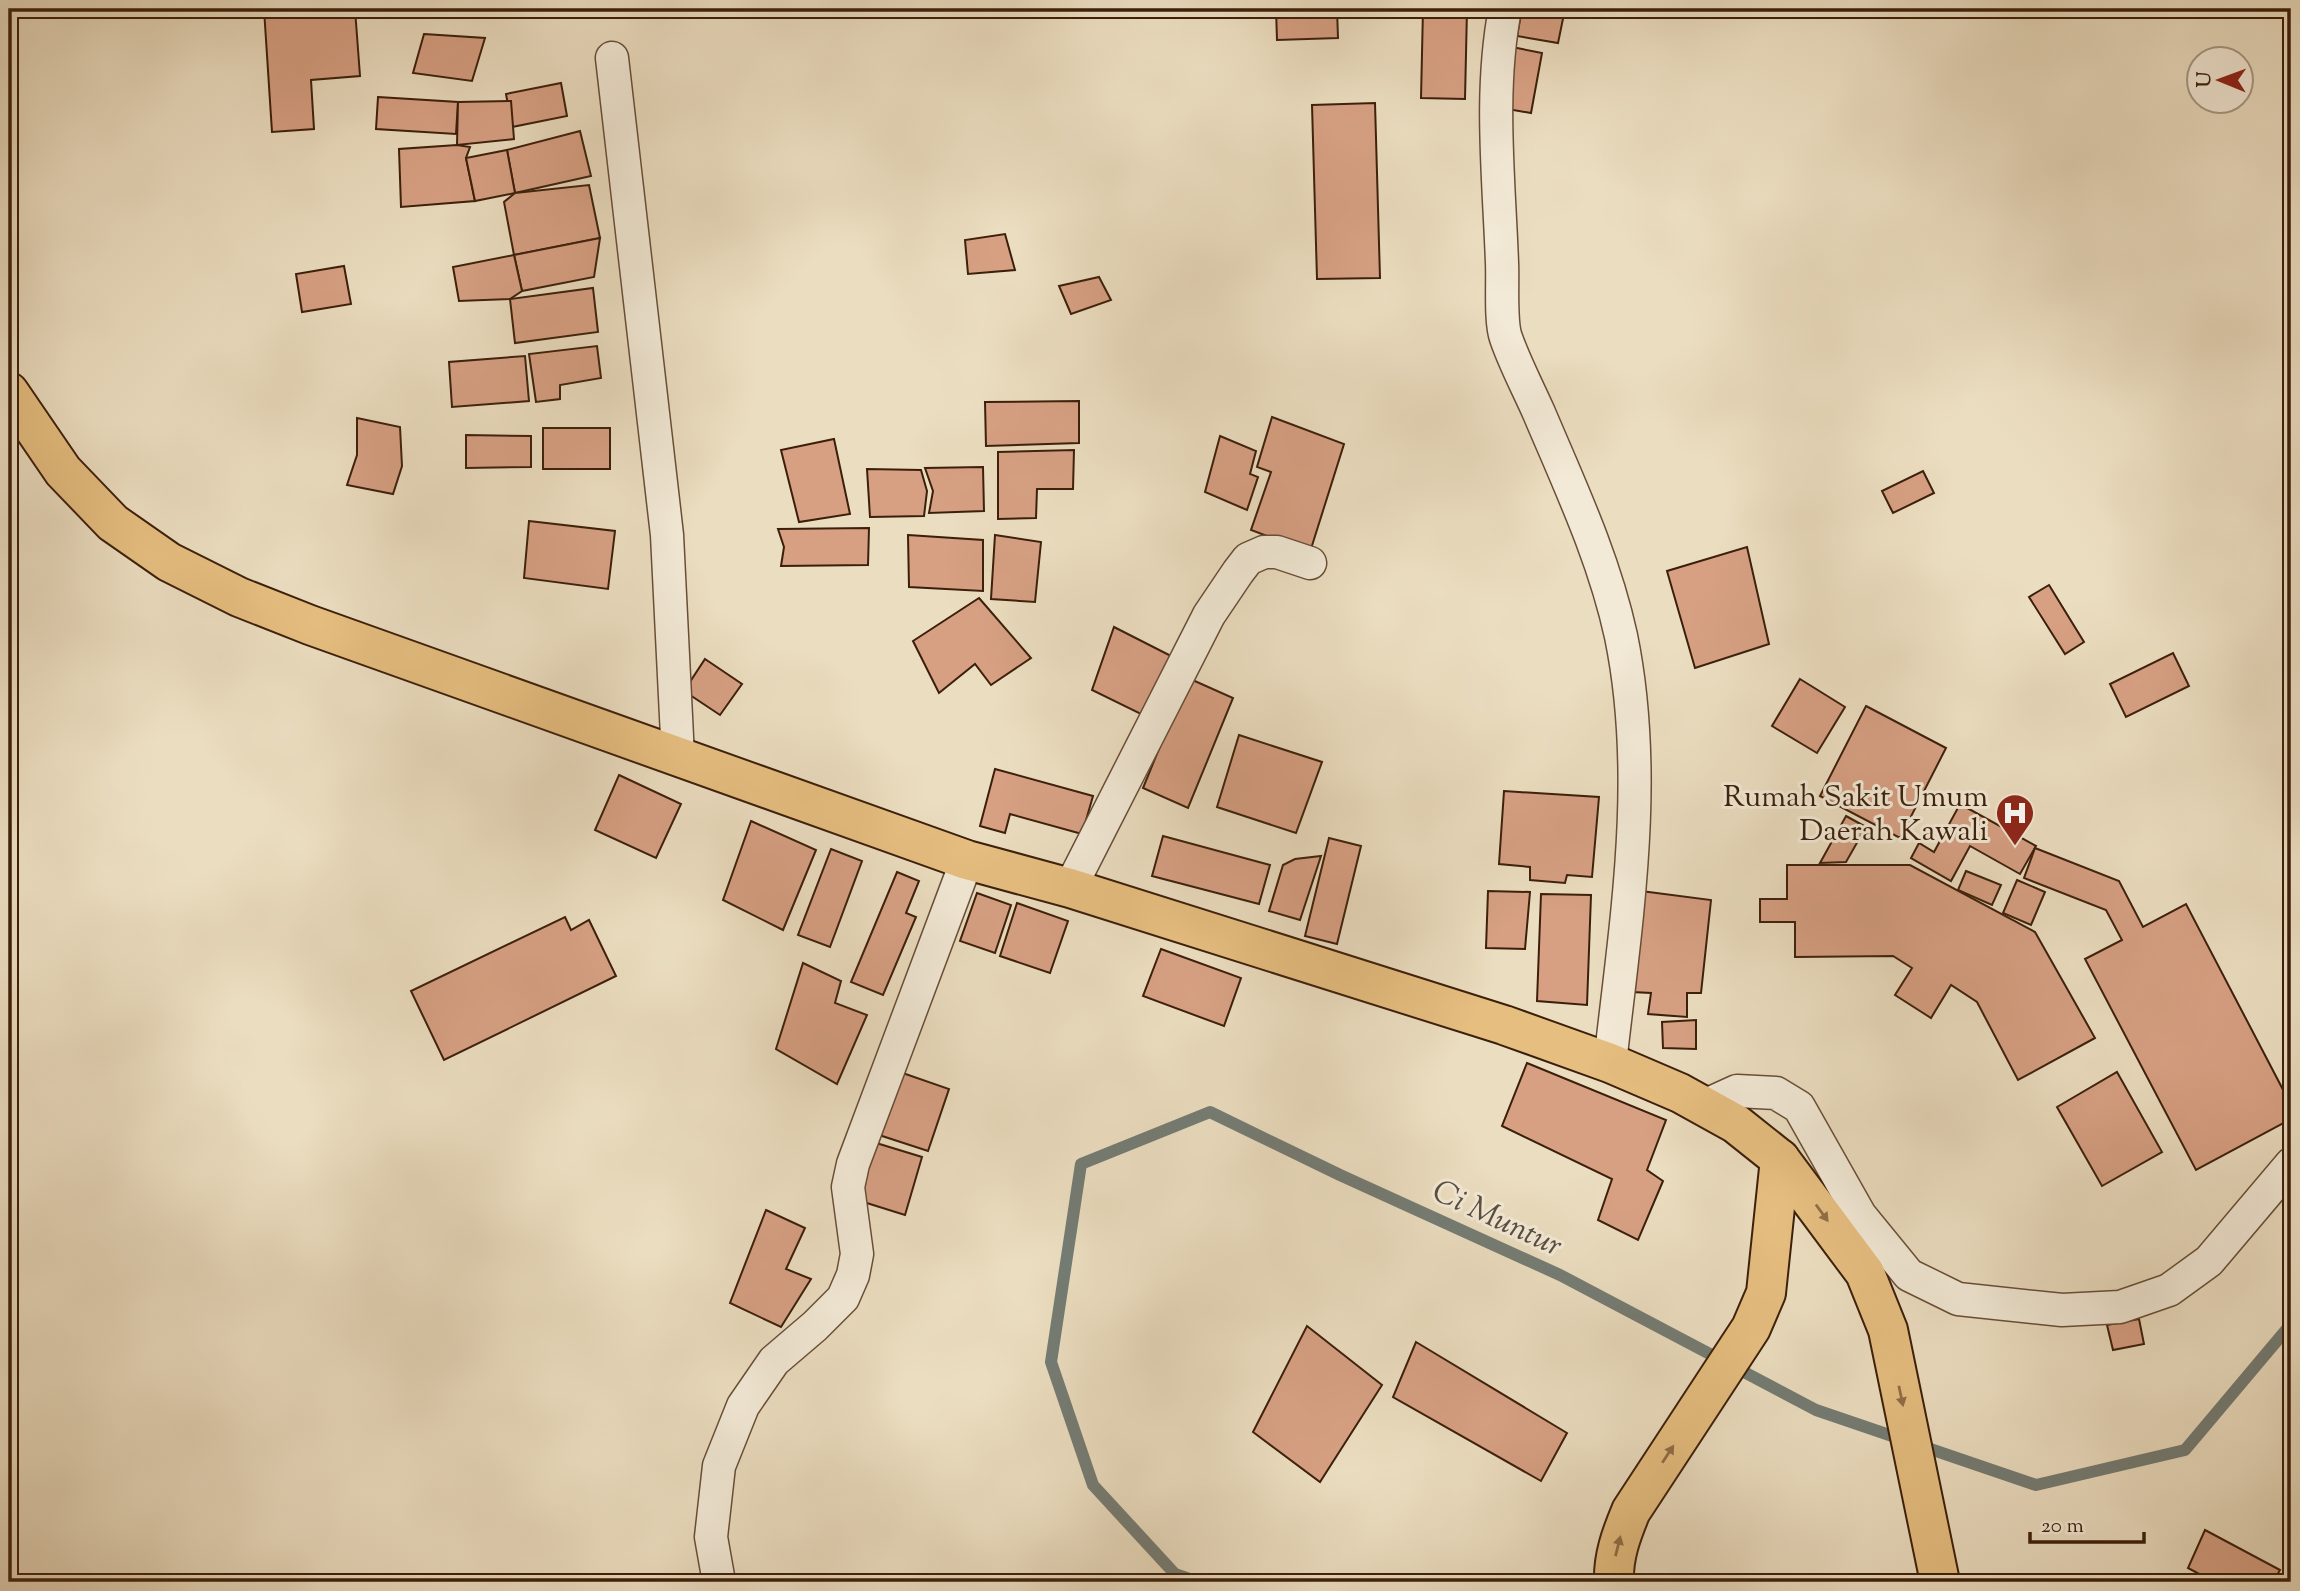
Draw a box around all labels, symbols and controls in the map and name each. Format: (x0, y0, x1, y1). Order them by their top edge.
north arrow (2184, 46, 2254, 116)
text: U (2192, 71, 2219, 88)
place label: Rumah Sakit Umum Daerah Kawali (1723, 777, 1988, 854)
hospital icon: Rumah Sakit Umum Daerah Kawali (1994, 792, 2036, 847)
water label: Ci Muntur (1424, 1170, 1569, 1270)
one-way arrow (1815, 1204, 1829, 1222)
one-way arrow (1896, 1385, 1907, 1407)
one-way arrow (1661, 1445, 1675, 1463)
scale bar (2030, 1500, 2144, 1544)
text: 20 m (2041, 1512, 2084, 1542)
one-way arrow (1613, 1535, 1624, 1557)

